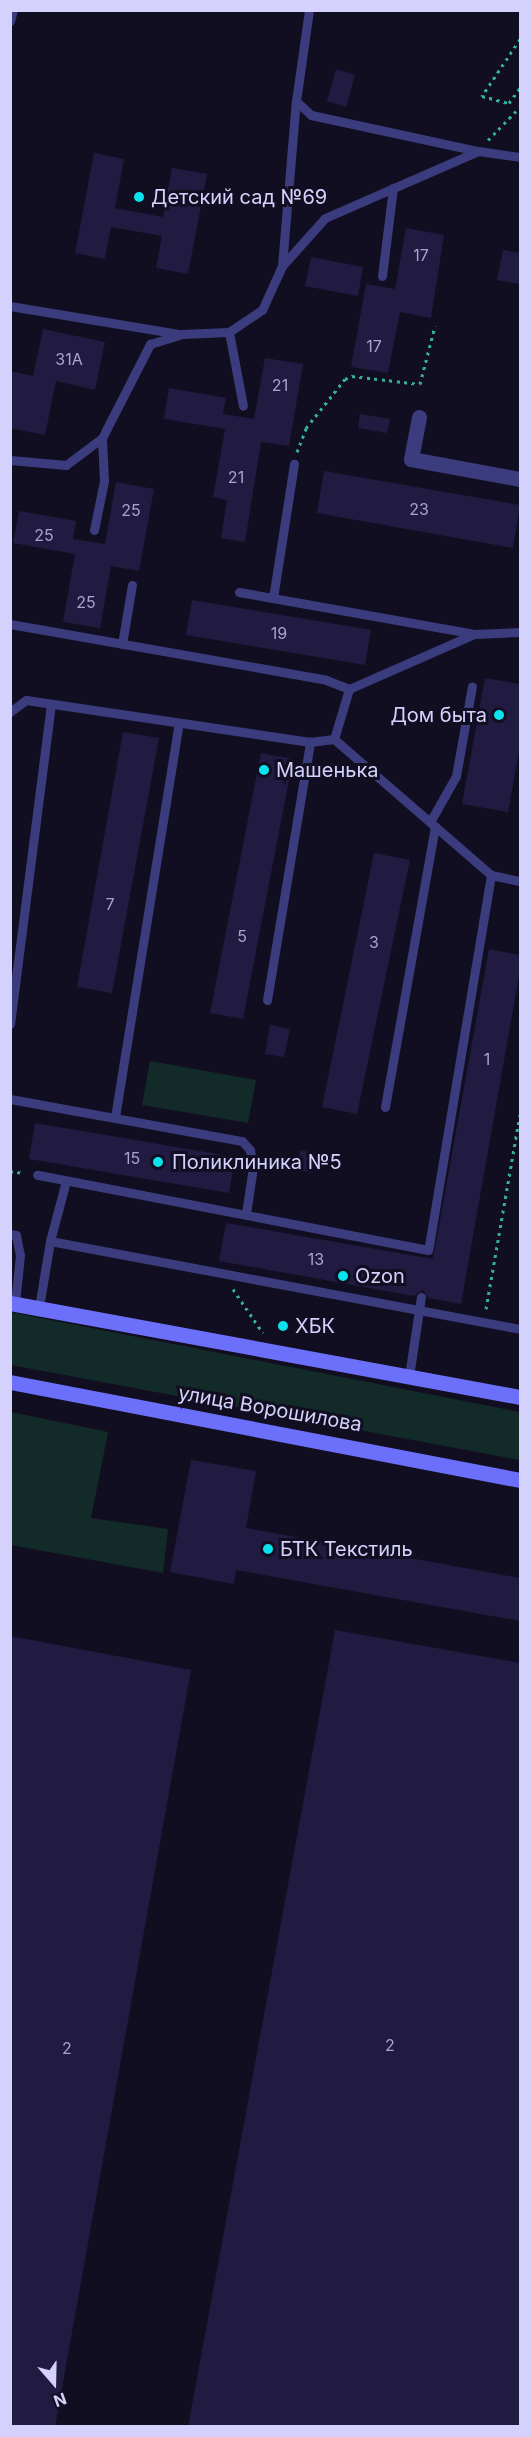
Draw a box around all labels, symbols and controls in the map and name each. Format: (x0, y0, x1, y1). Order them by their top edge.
place label: Детский сад №69 (151, 185, 327, 209)
marker: Детский сад №69 (132, 190, 146, 204)
house number: 17 (413, 245, 429, 265)
house number: 17 (366, 336, 382, 356)
house number: 31А (55, 349, 83, 369)
house number: 21 (272, 375, 288, 395)
house number: 21 (228, 467, 244, 487)
house number: 23 (409, 499, 429, 519)
house number: 25 (121, 500, 141, 520)
house number: 25 (34, 525, 54, 545)
house number: 25 (76, 592, 96, 612)
house number: 19 (271, 623, 287, 643)
place label: Дом быта (390, 703, 487, 727)
marker: Дом быта (492, 708, 506, 722)
place label: Машенька (276, 758, 378, 782)
marker: Машенька (257, 763, 271, 777)
house number: 7 (105, 894, 115, 914)
house number: 5 (237, 926, 247, 946)
house number: 3 (369, 932, 379, 952)
house number: 1 (484, 1049, 490, 1069)
house number: 15 (124, 1148, 140, 1168)
place label: Поликлиника №5 (172, 1150, 342, 1174)
marker: Поликлиника №5 (149, 1153, 167, 1171)
house number: 13 (308, 1249, 324, 1269)
place label: Ozon (355, 1264, 405, 1288)
marker: Ozon (336, 1269, 350, 1283)
place label: ХБК (295, 1314, 335, 1338)
marker: ХБК (276, 1319, 290, 1333)
street label: улица Ворошилова (176, 1381, 364, 1437)
place label: БТК Текстиль (280, 1537, 413, 1561)
marker: БТК Текстиль (261, 1542, 275, 1556)
house number: 2 (385, 2035, 395, 2055)
house number: 2 (62, 2038, 72, 2058)
north arrow (24, 2353, 84, 2413)
text: N (51, 2388, 69, 2411)

